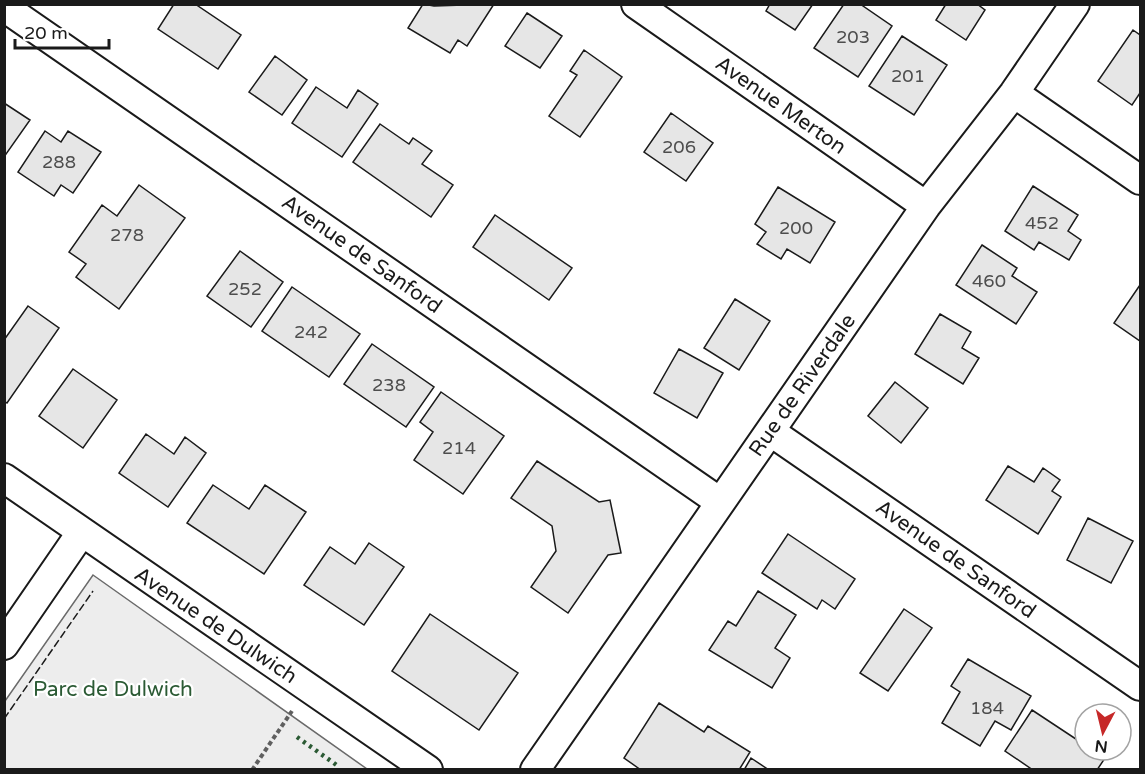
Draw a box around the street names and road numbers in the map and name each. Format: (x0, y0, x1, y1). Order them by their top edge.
street label: Avenue Merton (710, 51, 851, 160)
street label: Avenue de Sanford (277, 190, 447, 319)
street label: Rue de Riverdale (744, 309, 861, 462)
street label: Avenue de Sanford (871, 495, 1041, 624)
street label: Avenue de Dulwich (130, 562, 302, 689)

